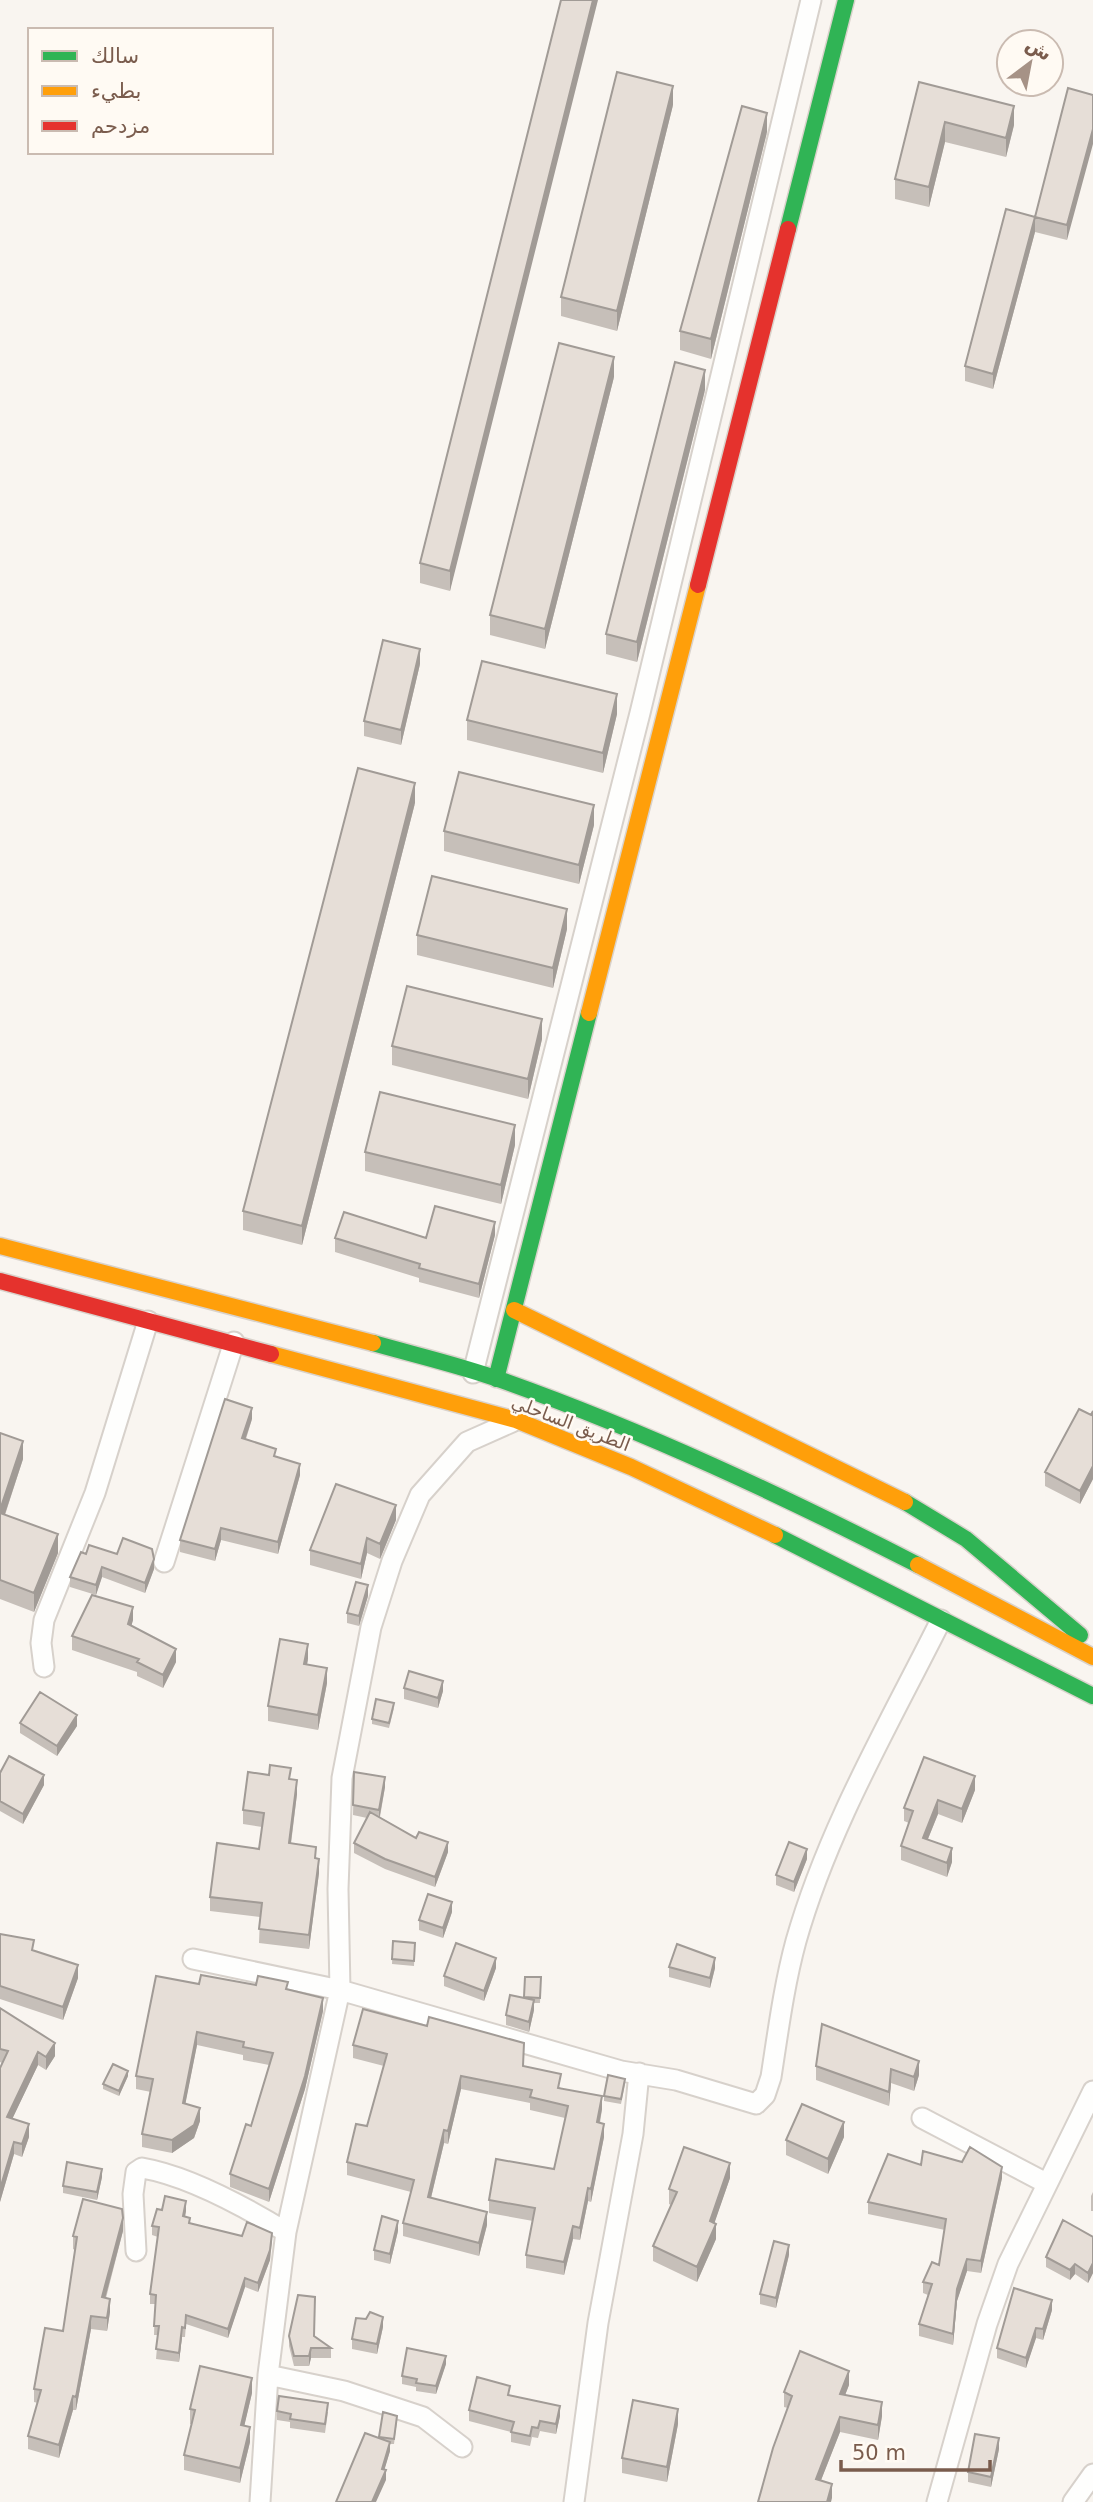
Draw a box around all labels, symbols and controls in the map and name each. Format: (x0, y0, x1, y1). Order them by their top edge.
legend (28, 28, 273, 154)
north arrow (995, 28, 1065, 98)
text: ش (1022, 32, 1056, 66)
text: سالك (91, 44, 139, 68)
text: بطيء (91, 79, 141, 103)
text: مزدحم (91, 114, 150, 139)
street label: الطريق الساحلي (509, 1391, 633, 1456)
scale bar (841, 2428, 990, 2472)
text: 50 m (852, 2441, 906, 2465)

